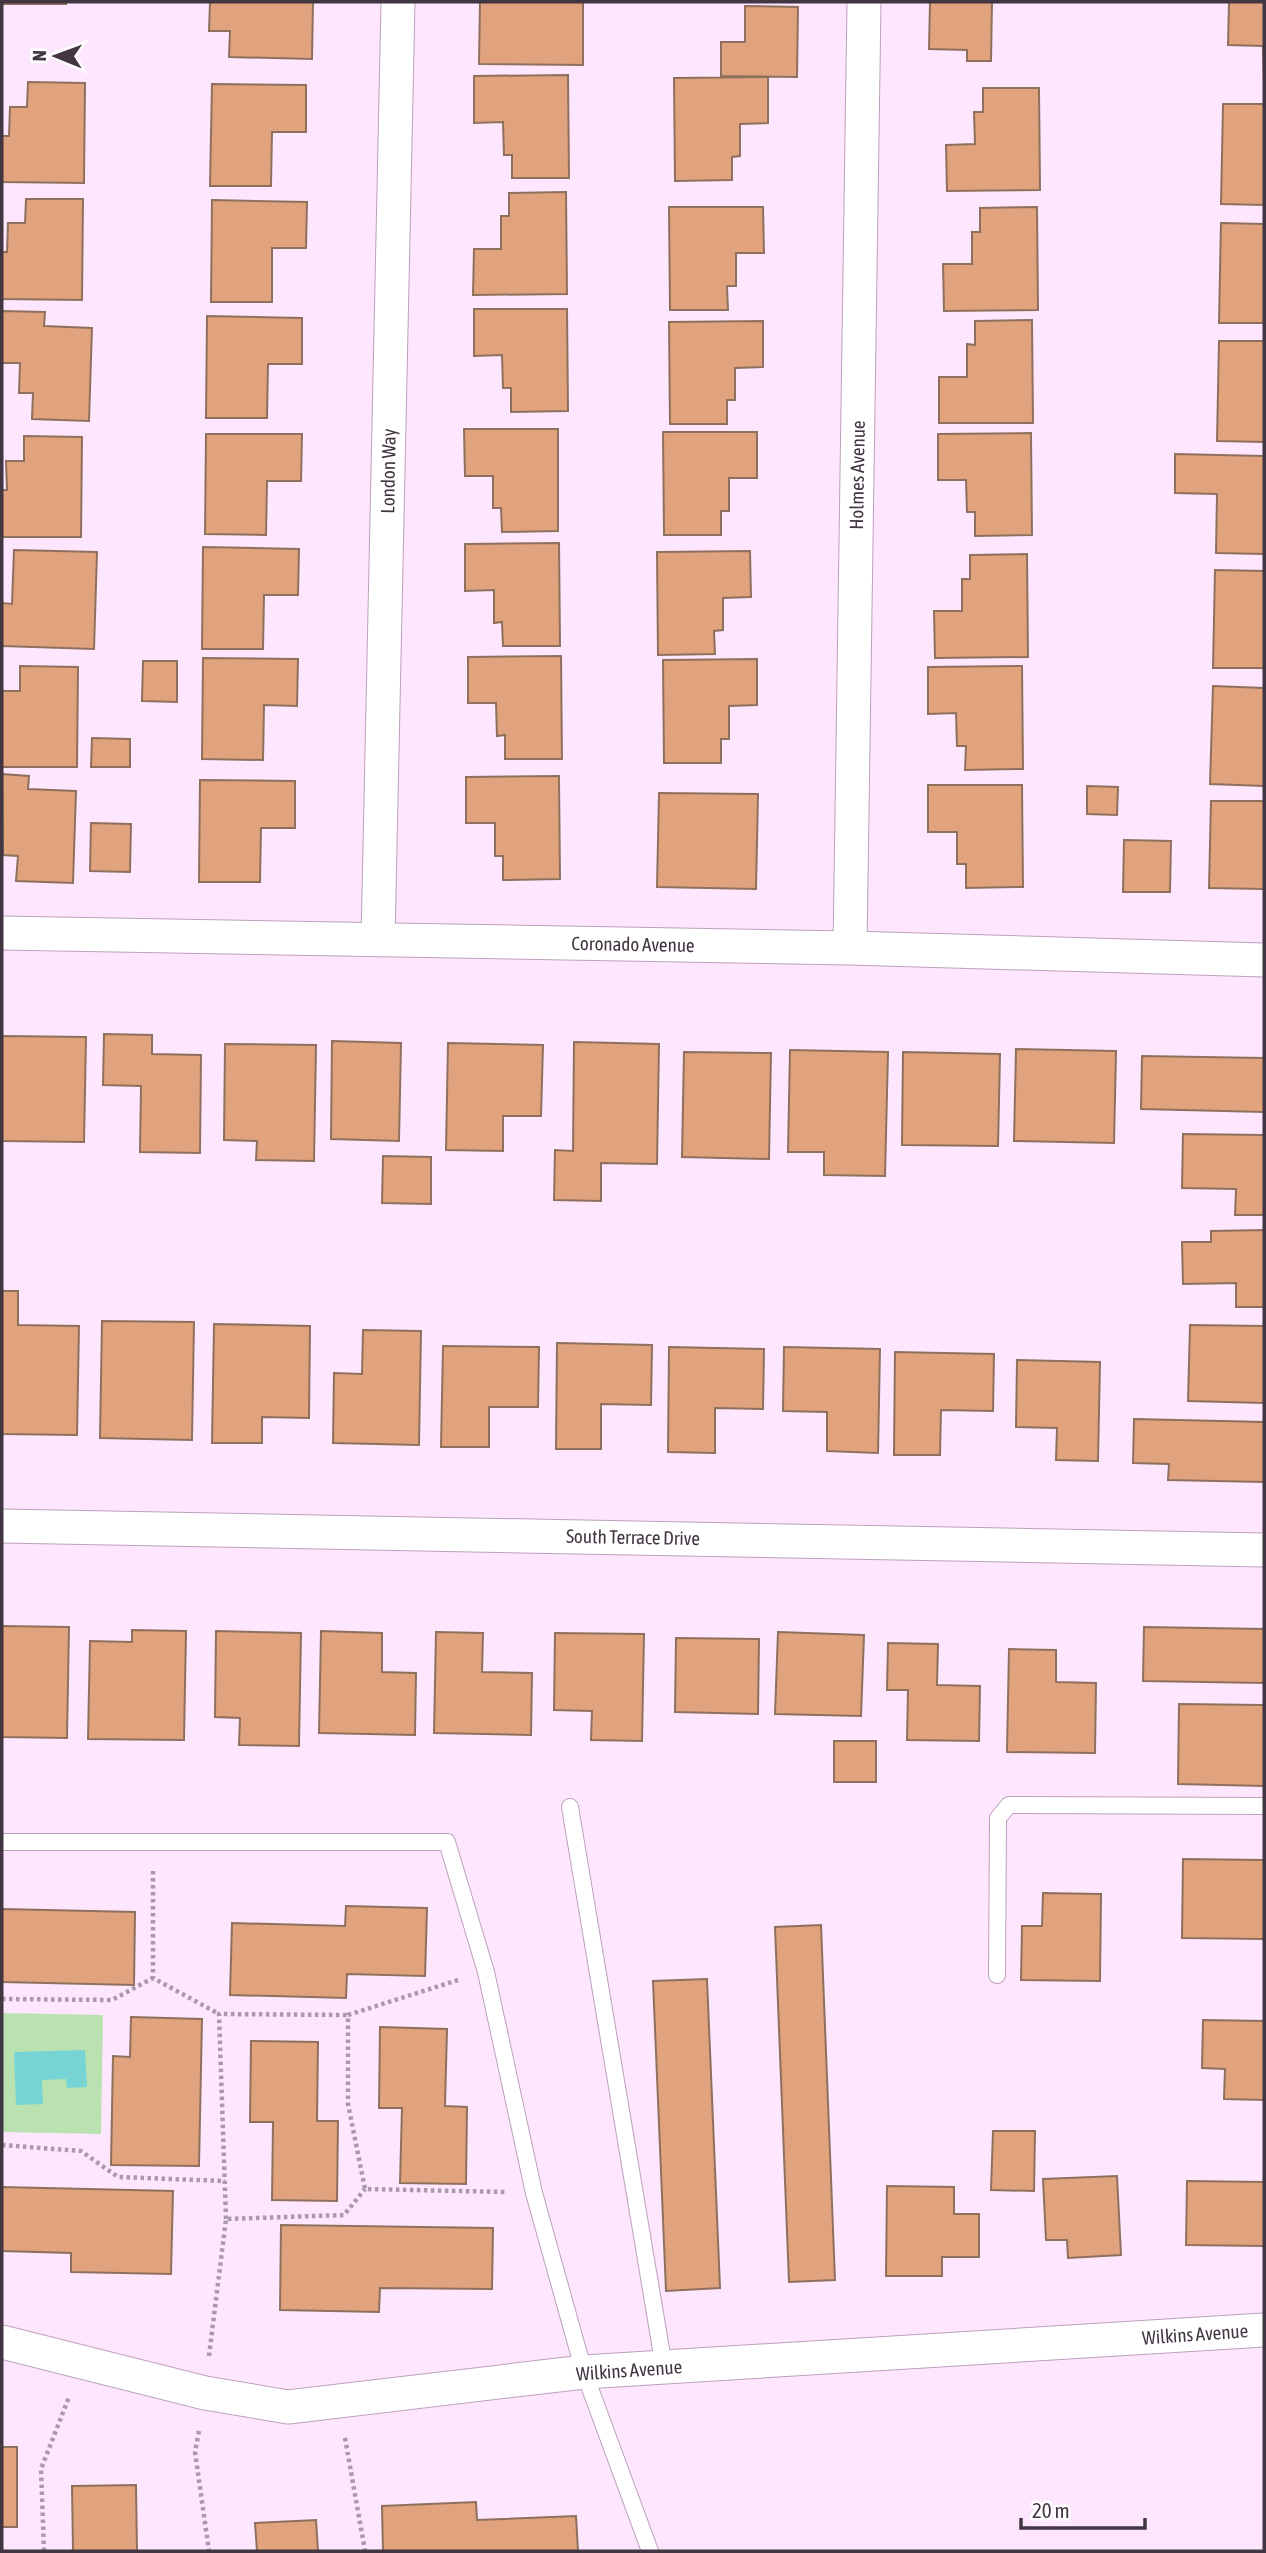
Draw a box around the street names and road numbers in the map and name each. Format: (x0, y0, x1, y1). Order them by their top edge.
street label: Holmes Avenue (845, 420, 869, 530)
street label: London Way (376, 428, 400, 514)
street label: Coronado Avenue (571, 932, 695, 956)
street label: South Terrace Drive (566, 1525, 700, 1549)
street label: Wilkins Avenue (1141, 2319, 1249, 2349)
street label: Wilkins Avenue (575, 2355, 683, 2385)

